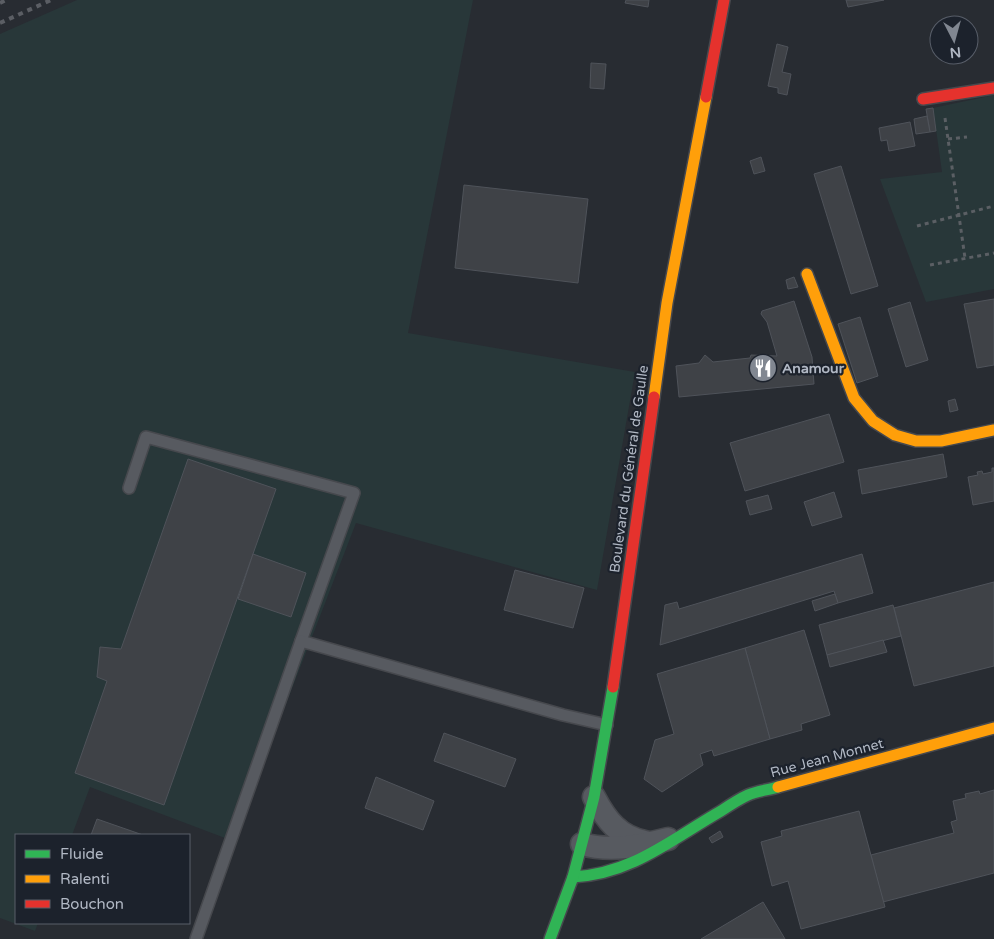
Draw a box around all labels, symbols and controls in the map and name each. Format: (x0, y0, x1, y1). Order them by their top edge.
north arrow (929, 15, 979, 65)
text: N (949, 43, 962, 61)
restaurant icon: Anamour (748, 353, 778, 383)
place label: Anamour (782, 360, 845, 377)
street label: Boulevard du Général de Gaulle (606, 364, 652, 574)
street label: Rue Jean Monnet (768, 735, 886, 781)
legend (15, 834, 190, 924)
text: Fluide (60, 845, 104, 863)
text: Ralenti (60, 870, 110, 888)
text: Bouchon (60, 895, 124, 913)

